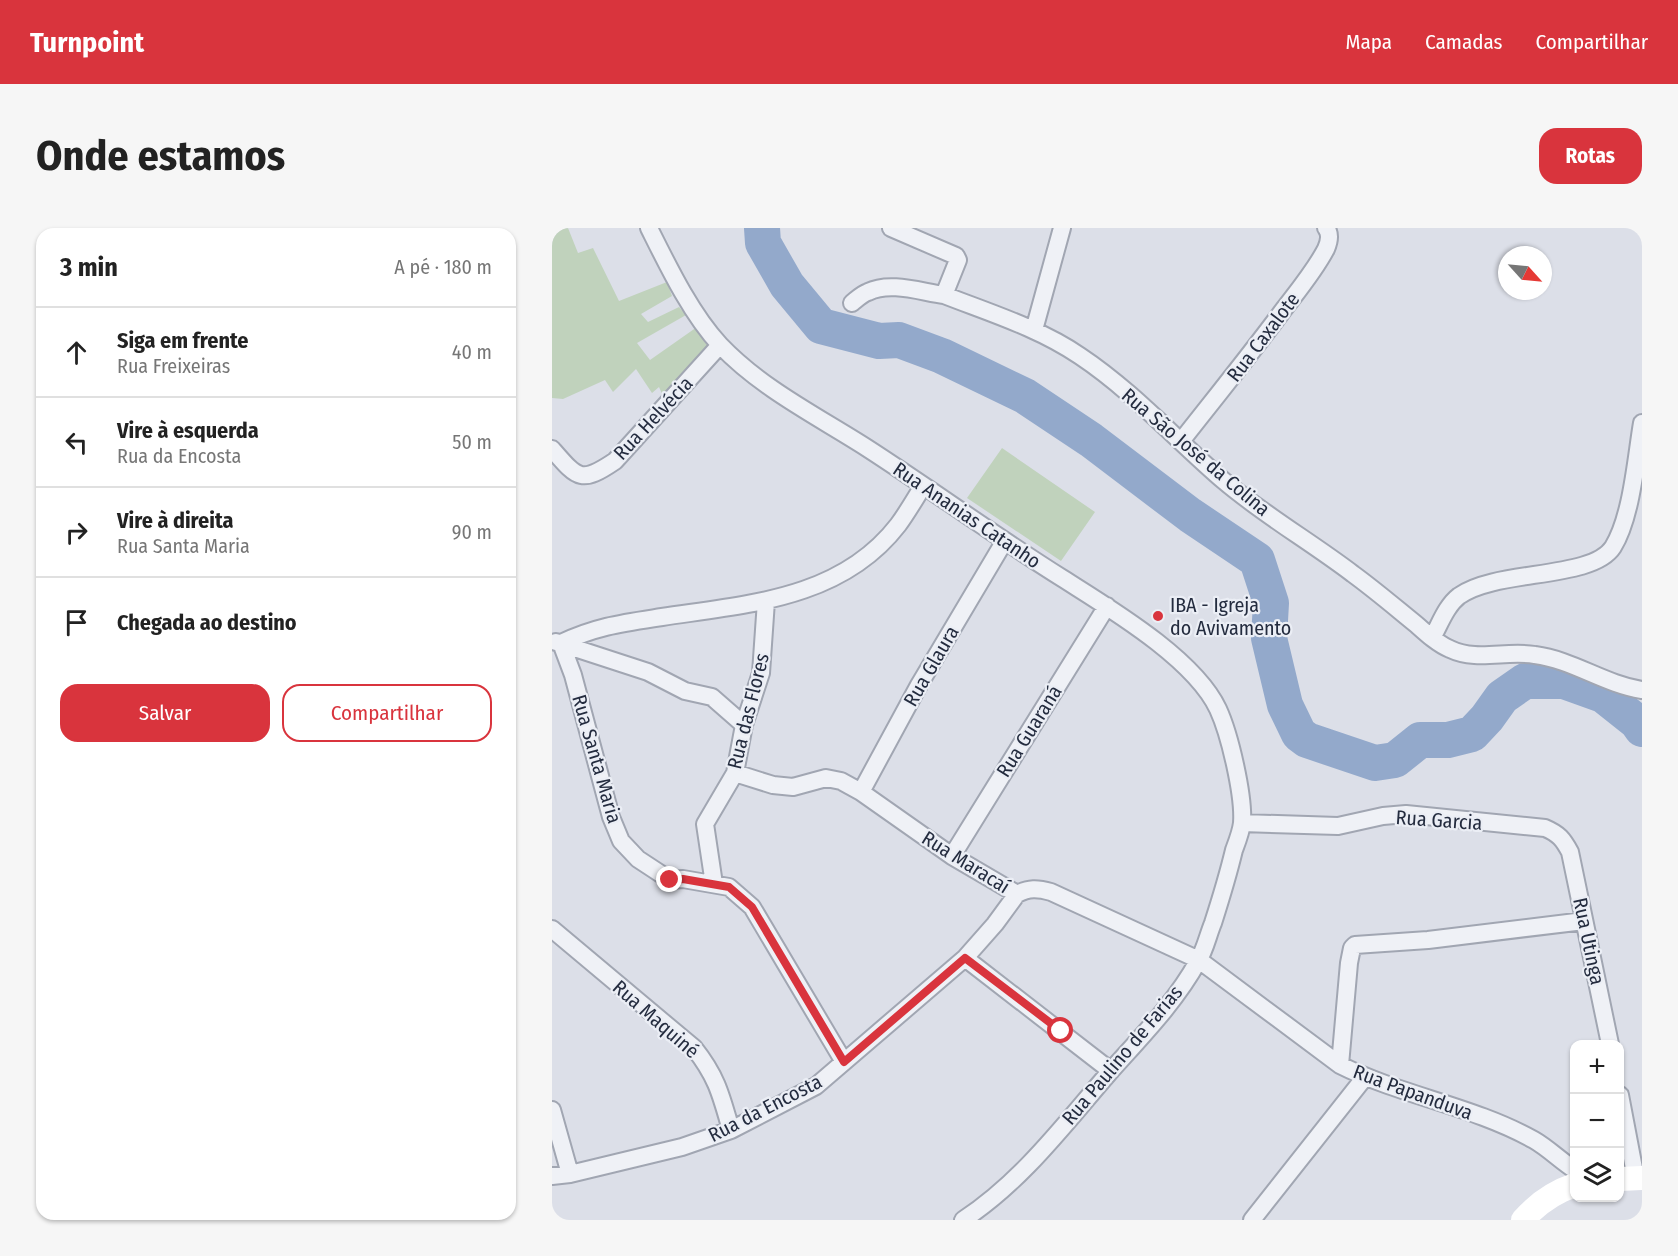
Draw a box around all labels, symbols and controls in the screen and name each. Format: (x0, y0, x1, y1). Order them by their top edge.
text: Turnpoint (30, 26, 144, 59)
text: Mapa (1346, 29, 1392, 55)
text: Camadas (1425, 29, 1503, 55)
text: Compartilhar (1536, 29, 1648, 55)
button: Rotas (1539, 128, 1642, 184)
text: Onde estamos (36, 131, 285, 181)
north arrow (1498, 246, 1552, 300)
text: 3 min (60, 252, 118, 283)
text: A pé · 180 m (394, 255, 492, 279)
street label: Rua Caxalote (1222, 288, 1304, 386)
text: Siga em frente (117, 327, 248, 354)
icon: ahead (60, 336, 93, 369)
text: 40 m (452, 340, 492, 364)
text: Rua Freixeiras (117, 354, 230, 378)
street label: Rua Helvécia (608, 371, 698, 465)
street label: Rua São José da Colina (1117, 383, 1275, 521)
text: Vire à esquerda (117, 417, 259, 444)
icon: left (60, 426, 93, 459)
text: 50 m (452, 430, 492, 454)
text: Rua da Encosta (117, 444, 241, 468)
street label: Rua Ananias Catanho (889, 457, 1045, 573)
text: Vire à direita (117, 507, 233, 534)
icon: right (60, 516, 93, 549)
text: 90 m (452, 520, 492, 544)
text: Rua Santa Maria (117, 534, 250, 558)
place label: IBA - Igreja do Avivamento (1170, 593, 1291, 640)
icon: arrive (60, 606, 93, 639)
text: Chegada ao destino (117, 609, 297, 636)
marker: IBA - Igreja do Avivamento (1151, 609, 1165, 623)
street label: Rua Glaura (898, 621, 964, 711)
street label: Rua das Flores (722, 651, 774, 771)
street label: Rua Guaraná (991, 681, 1067, 781)
button: Salvar (60, 684, 270, 742)
button: Compartilhar (282, 684, 492, 742)
street label: Rua Santa Maria (567, 692, 627, 826)
street label: Rua Garcia (1395, 805, 1483, 835)
street label: Rua Maracaí (918, 826, 1014, 898)
route end (656, 866, 682, 892)
street label: Rua Utinga (1568, 895, 1610, 987)
street label: Rua Maquiné (608, 975, 704, 1063)
street label: Rua Paulino de Farias (1057, 980, 1187, 1130)
route start (1047, 1017, 1073, 1043)
map controls (1570, 1040, 1624, 1202)
button: + (1570, 1040, 1624, 1094)
street label: Rua Papanduva (1350, 1059, 1476, 1125)
street label: Rua da Encosta (704, 1069, 826, 1147)
button: − (1570, 1094, 1624, 1148)
button: layers (1570, 1148, 1624, 1202)

